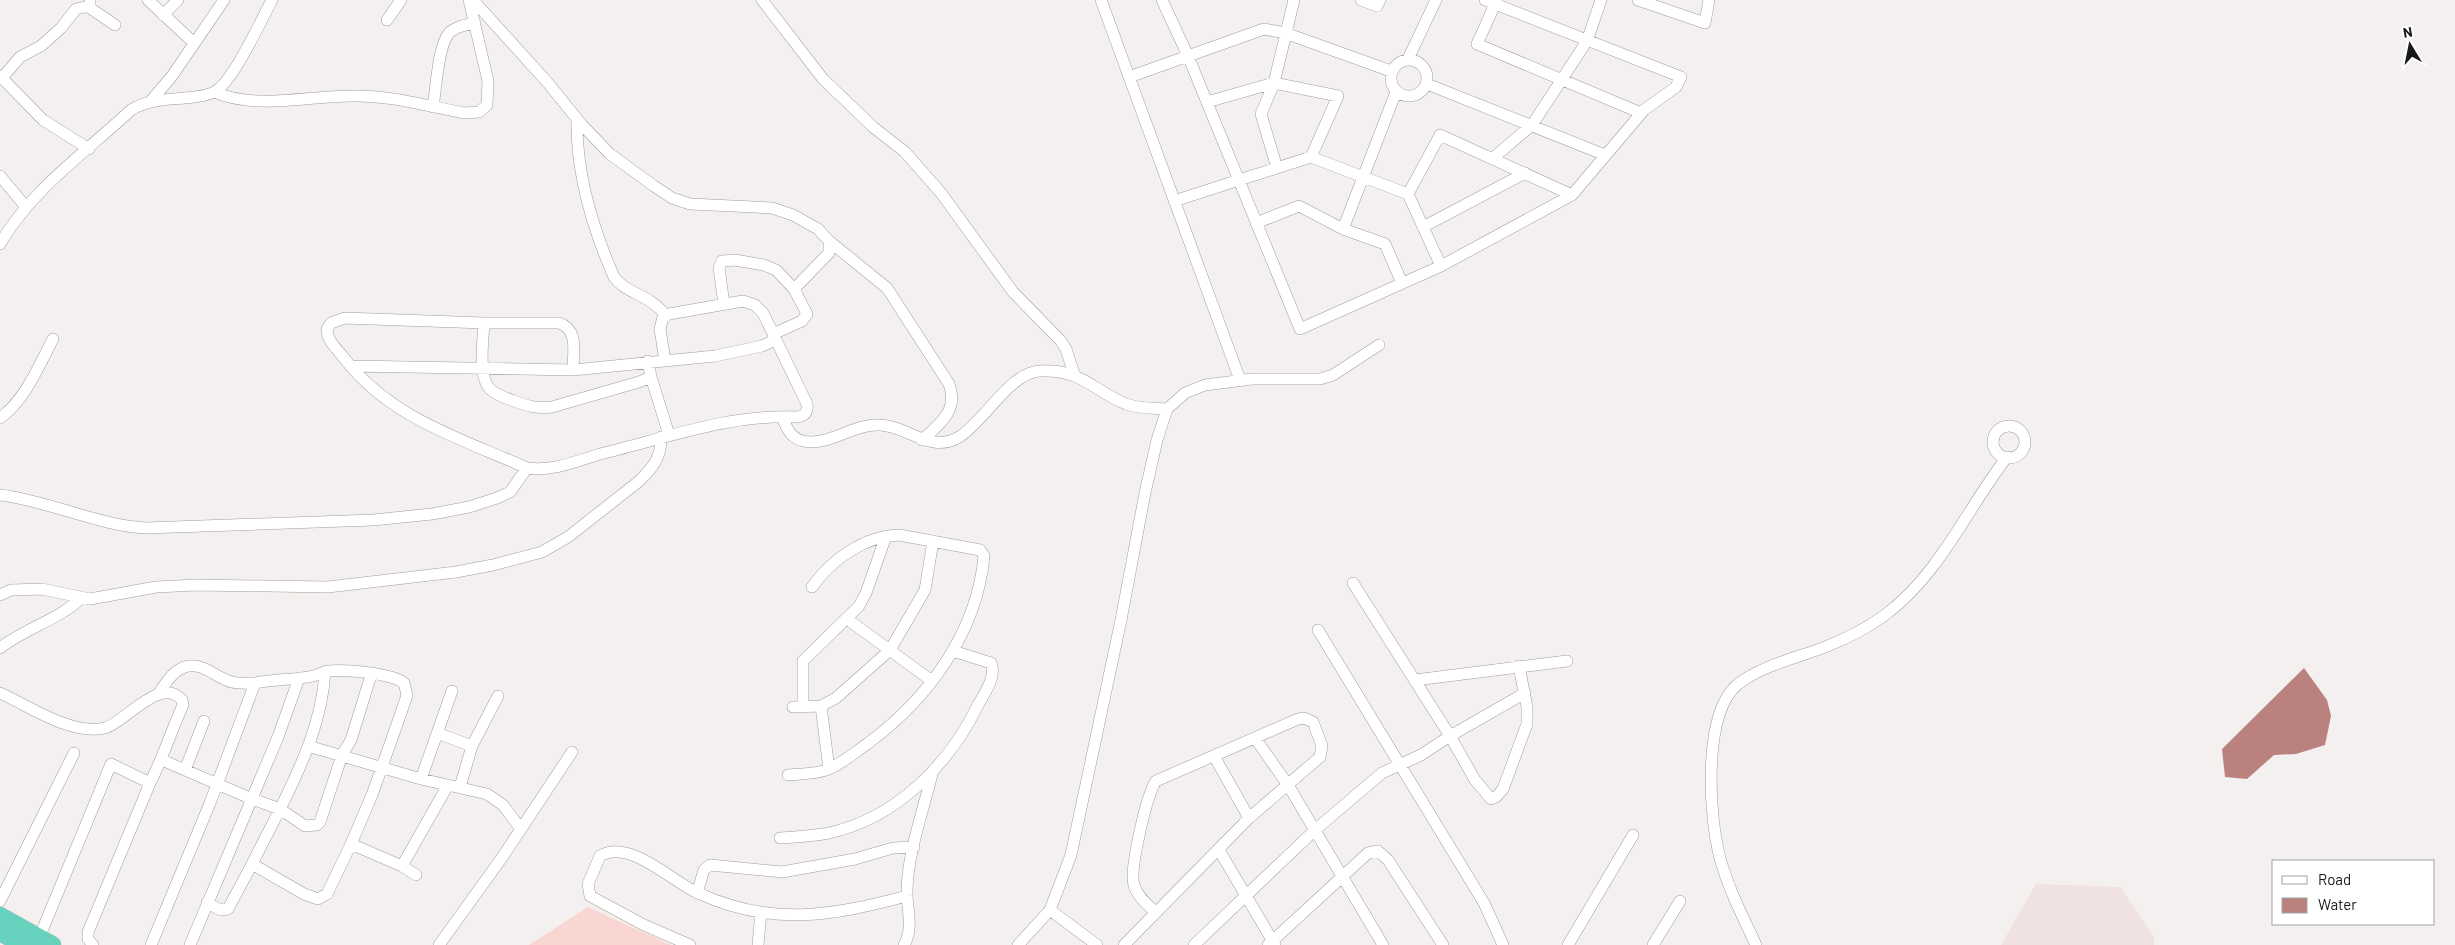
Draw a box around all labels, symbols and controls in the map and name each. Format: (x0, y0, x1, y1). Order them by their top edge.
north arrow (2385, 20, 2435, 70)
text: N (2402, 23, 2414, 41)
legend (2272, 860, 2435, 925)
text: Road (2318, 870, 2351, 888)
text: Water (2318, 895, 2357, 913)

